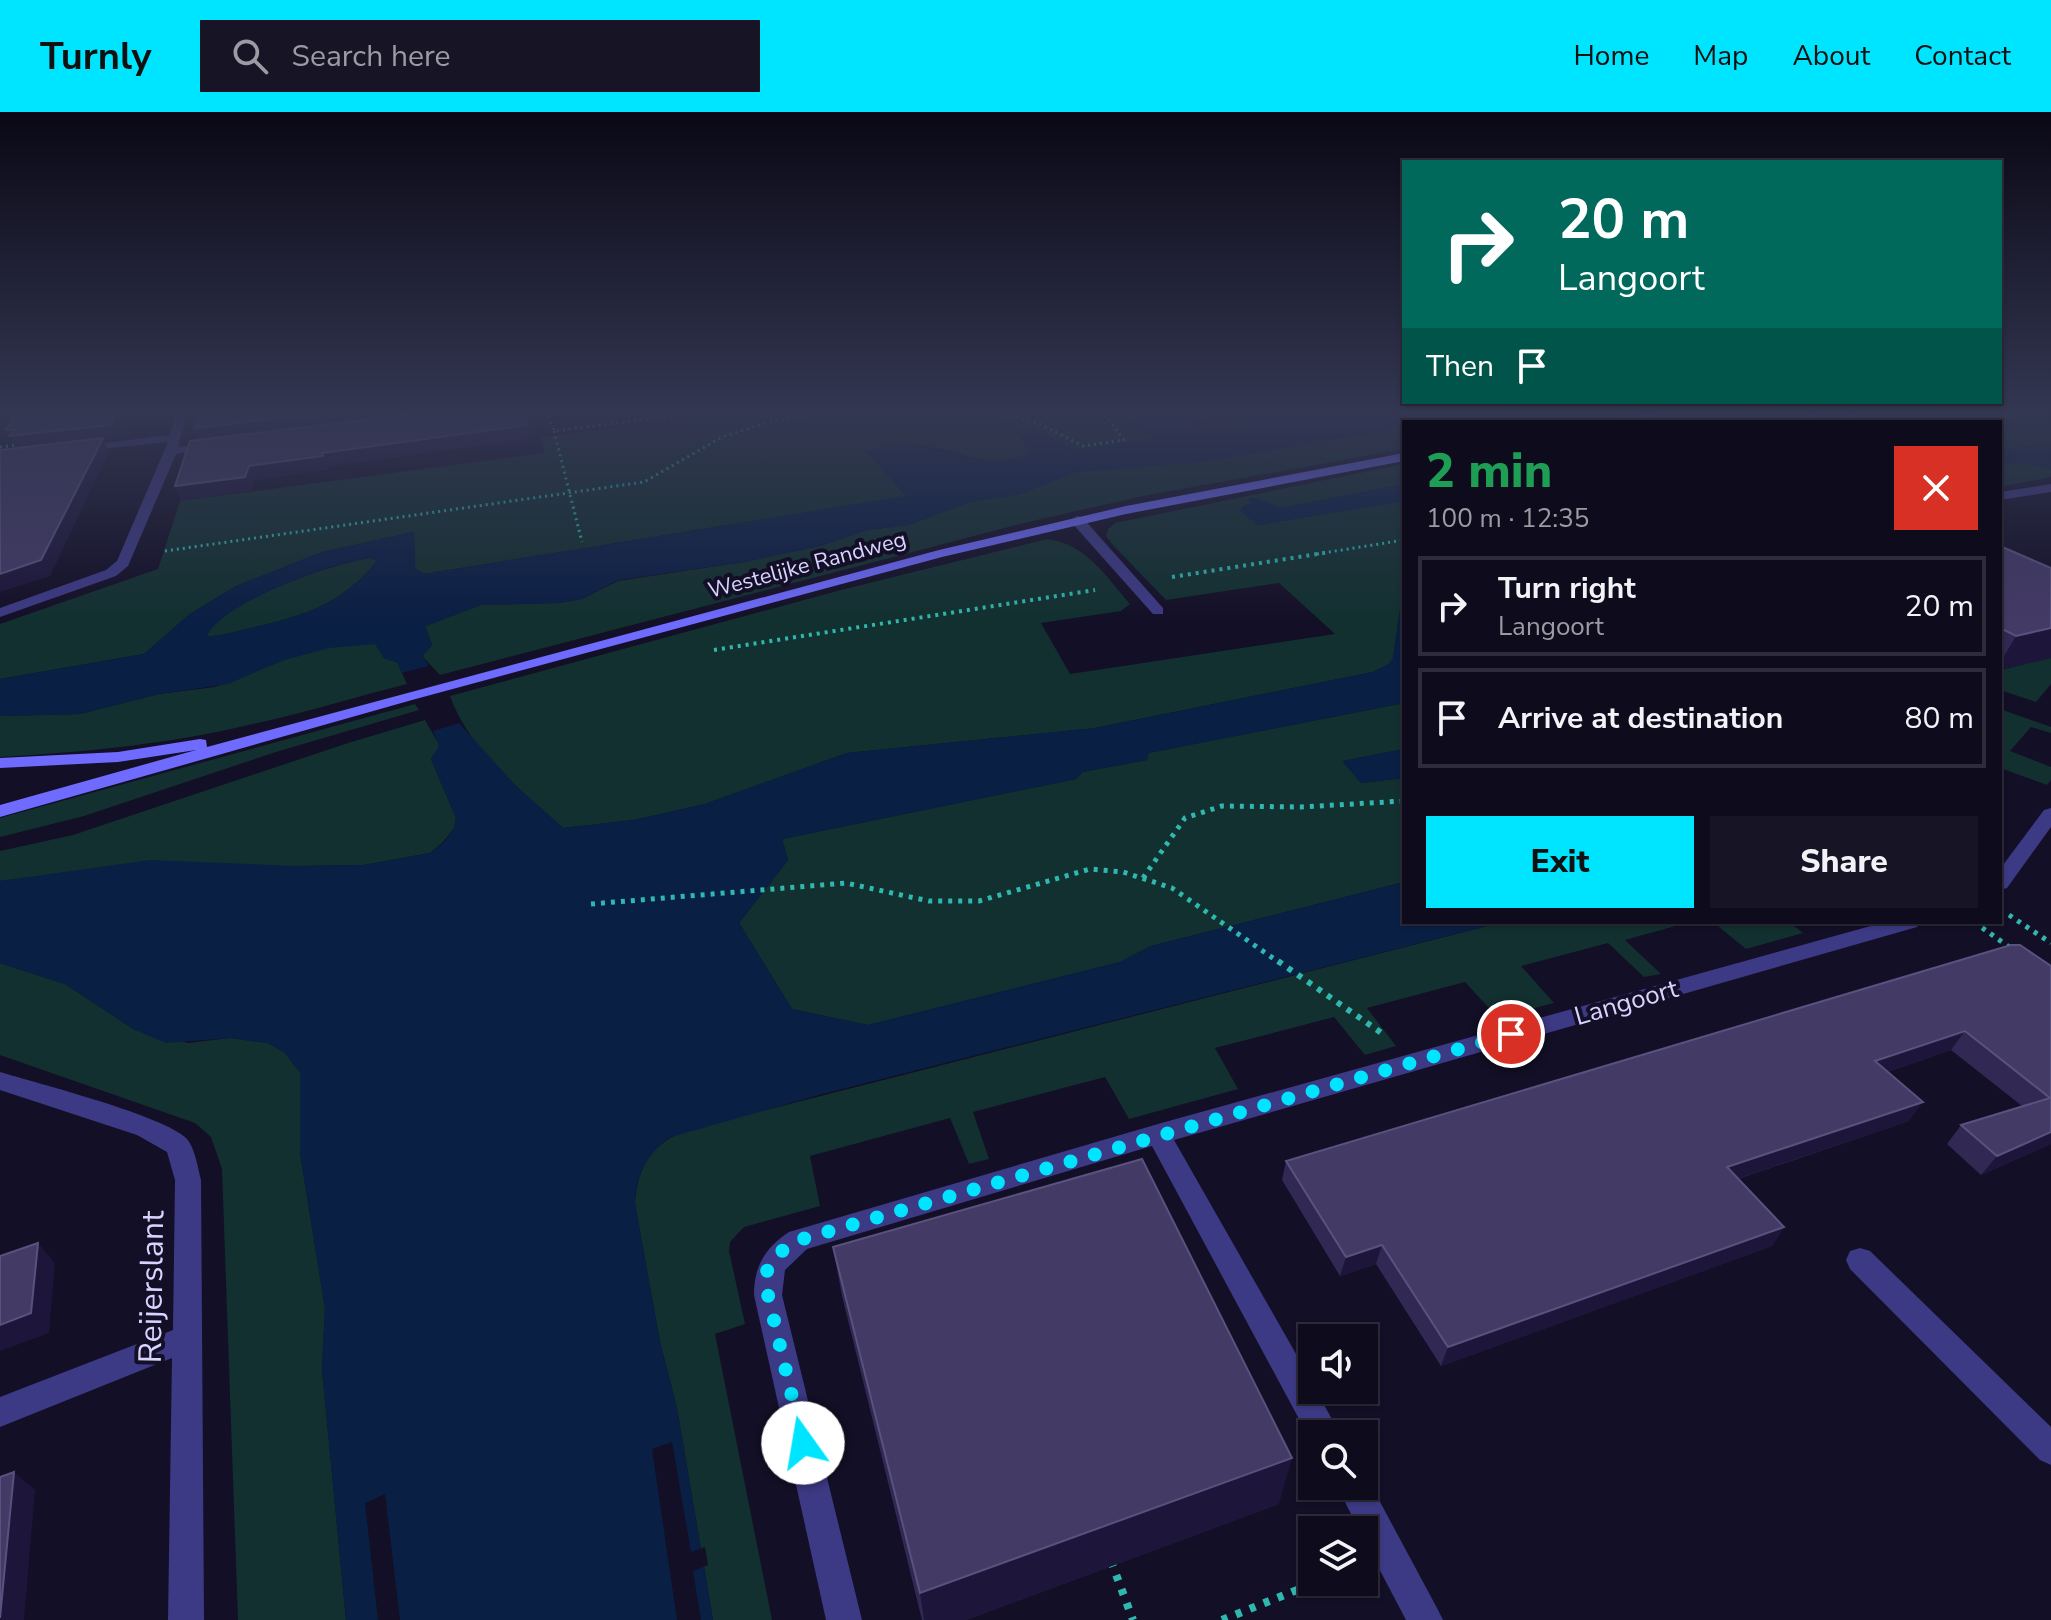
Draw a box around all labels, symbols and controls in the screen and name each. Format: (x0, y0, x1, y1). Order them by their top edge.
search box (200, 20, 760, 92)
text: Turnly (40, 31, 152, 82)
icon: search (228, 34, 272, 78)
text: Search here (292, 36, 451, 77)
text: Home (1574, 37, 1649, 75)
text: Map (1693, 37, 1748, 75)
text: About (1792, 37, 1870, 75)
text: Contact (1914, 37, 2011, 75)
text: 20 m (1558, 181, 1689, 258)
icon: right (1426, 192, 1530, 296)
text: Langoort (1558, 254, 1705, 303)
icon: arrive (1510, 344, 1554, 388)
text: Then (1426, 346, 1494, 387)
text: 2 min (1426, 438, 1552, 504)
button: close (1894, 446, 1978, 530)
text: 100 m · 12:35 (1426, 501, 1589, 536)
street label: Westelijke Randweg (705, 524, 910, 606)
text: Turn right (1498, 568, 1636, 609)
icon: right (1430, 584, 1474, 628)
text: 20 m (1905, 586, 1974, 627)
text: Langoort (1498, 609, 1604, 644)
icon: arrive (1430, 696, 1474, 740)
text: Arrive at destination (1498, 698, 1783, 739)
text: 80 m (1905, 698, 1974, 739)
button: Exit (1426, 816, 1694, 908)
button: Share (1710, 816, 1978, 908)
street label: Langoort (1570, 971, 1683, 1034)
pin (1477, 1000, 1545, 1068)
icon: arrive (1489, 1012, 1533, 1056)
street label: Reijerslant (129, 1210, 174, 1364)
map controls (1298, 1324, 1378, 1596)
button: sound (1298, 1324, 1378, 1404)
position arrow (761, 1401, 845, 1485)
button: search (1298, 1420, 1378, 1500)
button: layers (1298, 1516, 1378, 1596)

